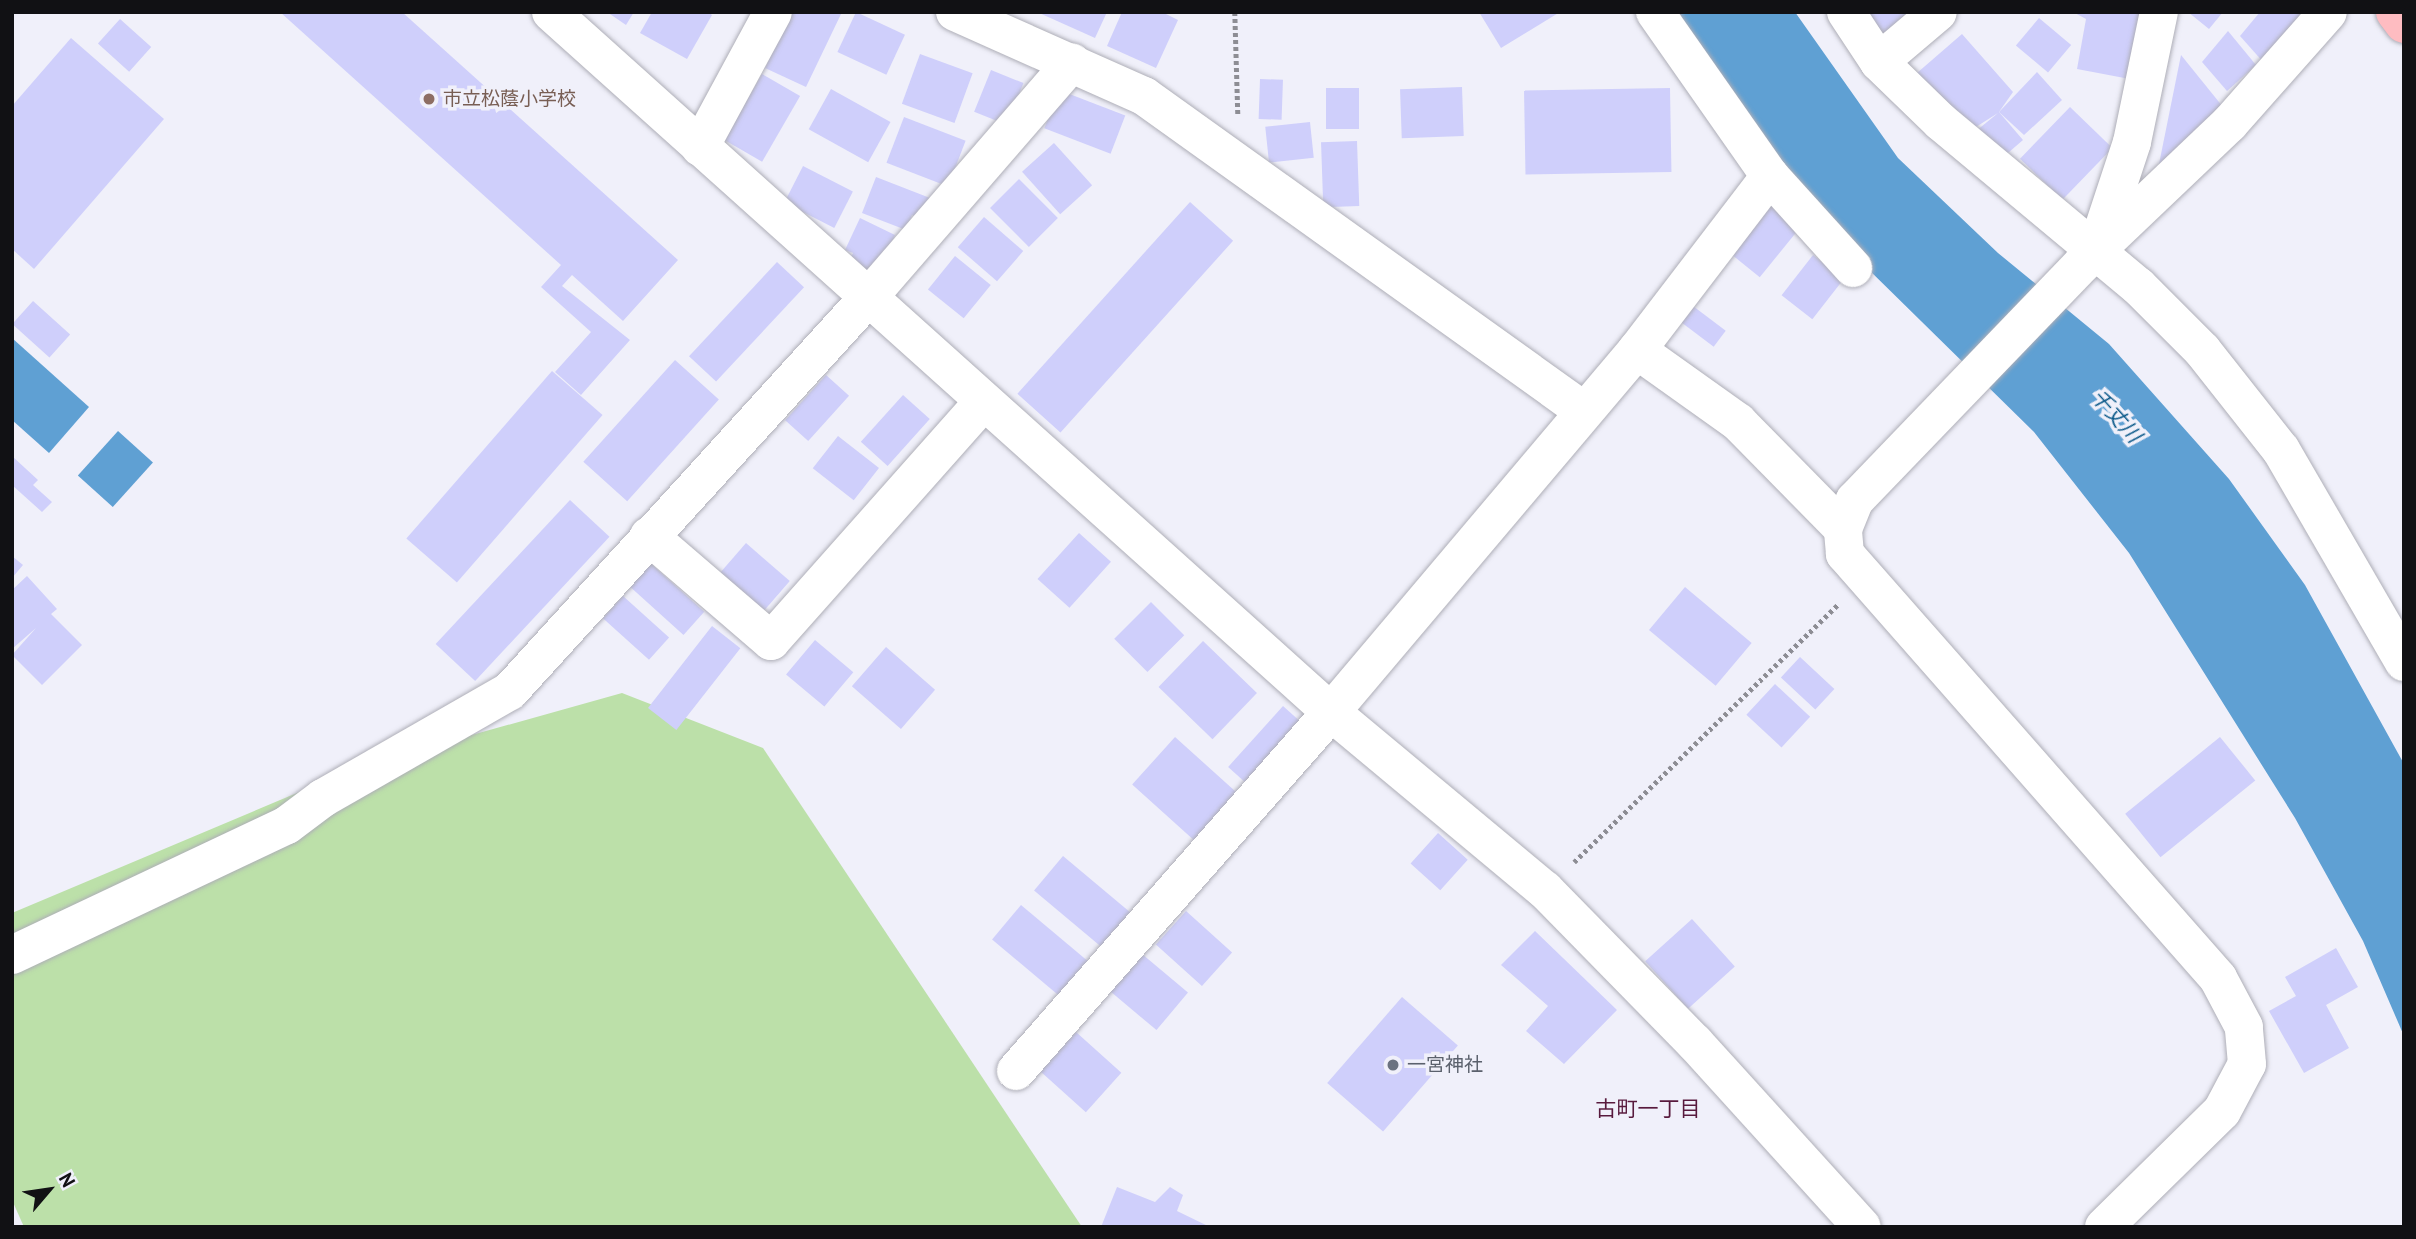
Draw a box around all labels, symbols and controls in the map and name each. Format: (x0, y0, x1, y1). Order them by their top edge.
place label: 市立松蔭小学校 (443, 88, 576, 110)
marker: 市立松蔭小学校 (421, 91, 437, 107)
water label: 千丈川 (2086, 384, 2146, 448)
place label: 一宮神社 (1407, 1054, 1483, 1076)
marker: 一宮神社 (1385, 1057, 1401, 1073)
district label: 古町一丁目 (1596, 1096, 1700, 1122)
north arrow (14, 1155, 84, 1225)
text: N (54, 1169, 81, 1191)

